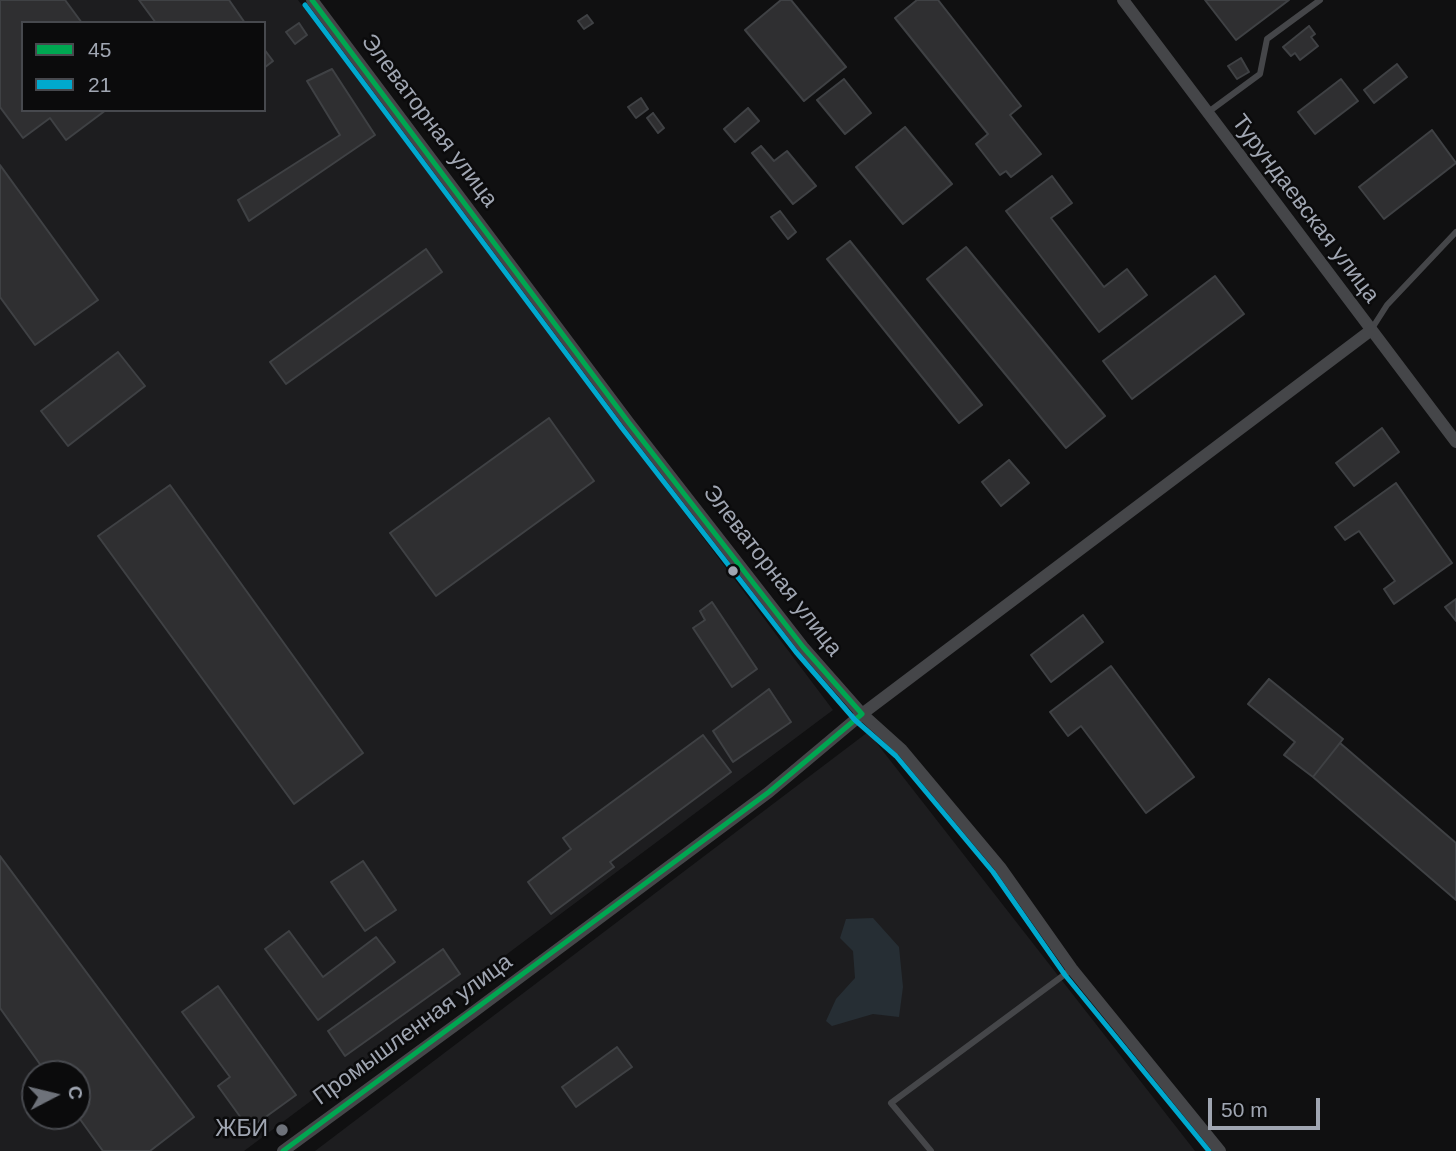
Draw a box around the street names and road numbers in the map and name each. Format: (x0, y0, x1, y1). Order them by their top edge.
street label: Элеваторная улица (355, 29, 503, 213)
street label: Турундаевская улица (1225, 109, 1385, 309)
street label: Элеваторная улица (697, 480, 847, 662)
street label: Промышленная улица (308, 948, 518, 1112)

